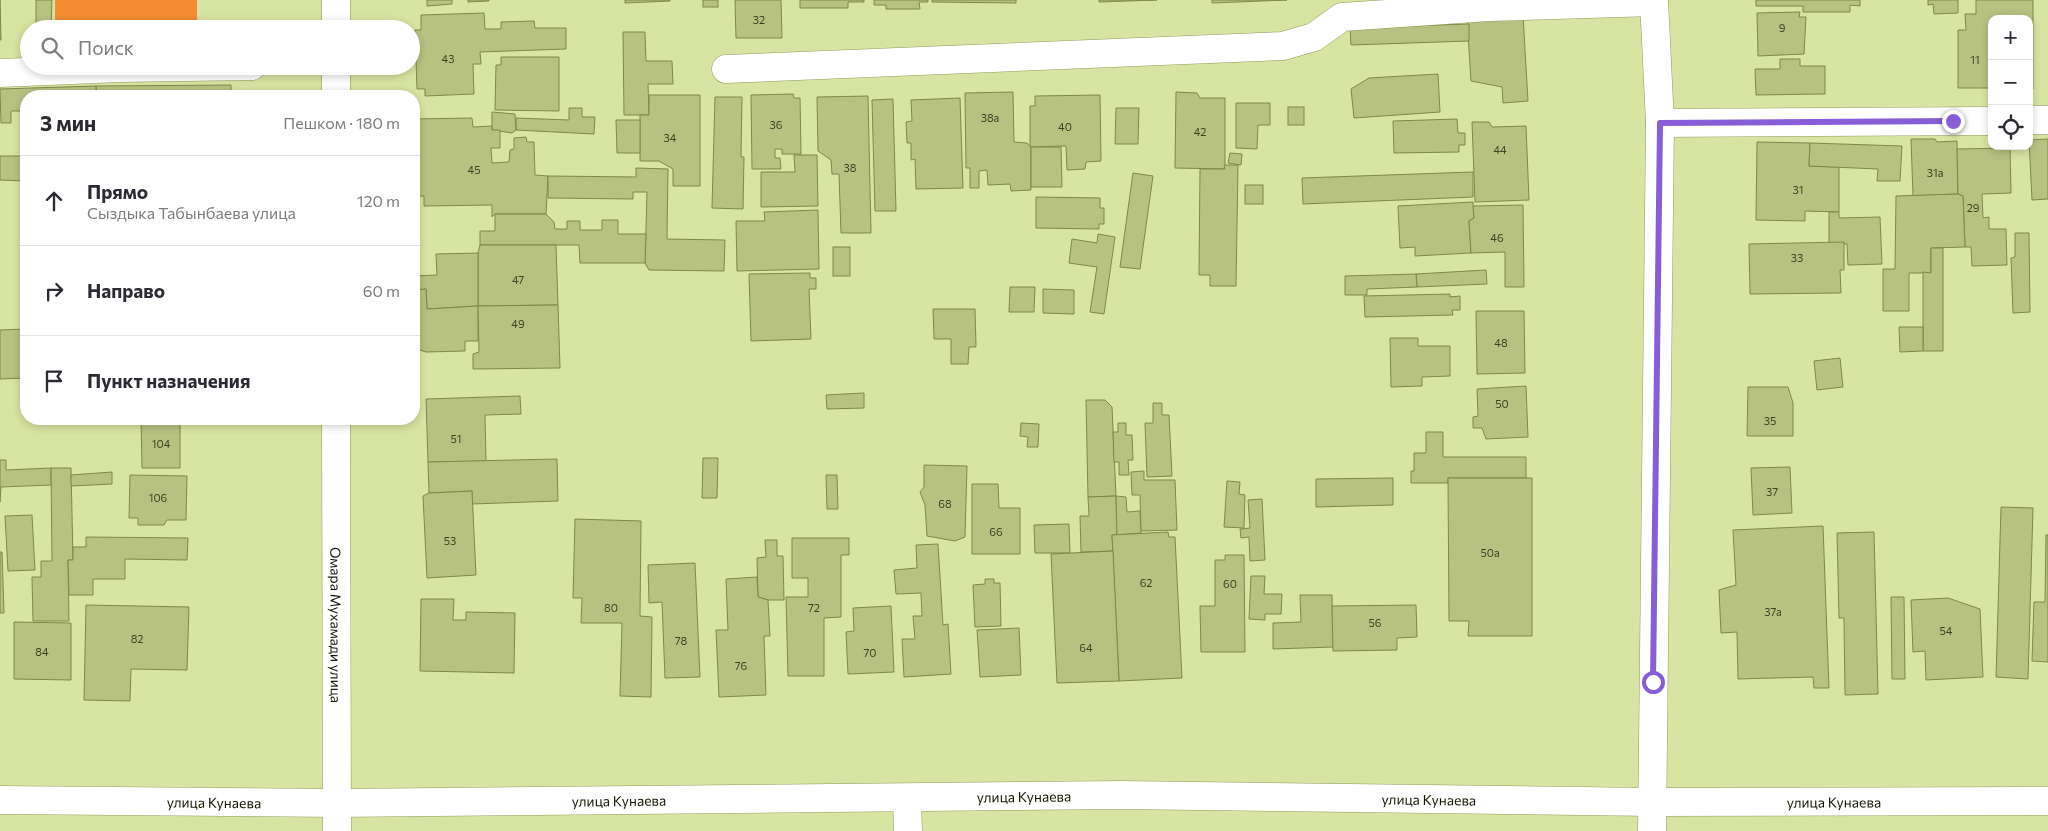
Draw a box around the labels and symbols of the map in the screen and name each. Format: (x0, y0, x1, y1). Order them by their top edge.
house number: 32 (753, 13, 765, 26)
house number: 9 (1779, 21, 1786, 34)
house number: 43 (442, 52, 454, 65)
house number: 11 (1970, 53, 1980, 66)
route end (1942, 110, 1965, 133)
house number: 38а (981, 111, 999, 124)
house number: 36 (770, 118, 783, 131)
house number: 40 (1058, 120, 1072, 133)
house number: 42 (1194, 125, 1206, 138)
house number: 34 (664, 131, 677, 144)
house number: 44 (1493, 143, 1507, 156)
house number: 38 (844, 161, 857, 174)
house number: 45 (468, 163, 480, 176)
house number: 31а (1927, 166, 1943, 179)
house number: 31 (1793, 183, 1803, 196)
house number: 29 (1967, 201, 1980, 214)
house number: 46 (1490, 231, 1504, 244)
house number: 33 (1791, 251, 1803, 264)
house number: 47 (512, 273, 524, 286)
house number: 49 (511, 317, 525, 330)
house number: 48 (1494, 336, 1508, 349)
house number: 50 (1495, 397, 1509, 410)
house number: 35 (1764, 414, 1776, 427)
house number: 51 (450, 432, 462, 445)
house number: 104 (152, 437, 171, 450)
house number: 37 (1766, 485, 1778, 498)
house number: 106 (149, 491, 168, 504)
house number: 68 (938, 497, 952, 510)
house number: 66 (989, 525, 1003, 538)
house number: 53 (444, 534, 456, 547)
house number: 50а (1480, 546, 1500, 559)
street label: Омара Мухамади улица (328, 547, 345, 703)
house number: 62 (1140, 576, 1152, 589)
house number: 60 (1223, 577, 1237, 590)
house number: 80 (604, 601, 618, 614)
house number: 72 (808, 601, 820, 614)
house number: 37а (1764, 605, 1782, 618)
house number: 56 (1369, 616, 1382, 629)
house number: 54 (1940, 624, 1953, 637)
house number: 82 (131, 632, 143, 645)
house number: 78 (675, 634, 688, 647)
house number: 64 (1079, 641, 1093, 654)
house number: 84 (35, 645, 49, 658)
house number: 70 (864, 646, 876, 659)
house number: 76 (735, 659, 748, 672)
route start (1642, 671, 1665, 694)
street label: улица Кунаева (977, 787, 1071, 805)
street label: улица Кунаева (1382, 790, 1476, 808)
street label: улица Кунаева (572, 791, 666, 809)
street label: улица Кунаева (167, 793, 261, 811)
street label: улица Кунаева (1787, 793, 1881, 810)

